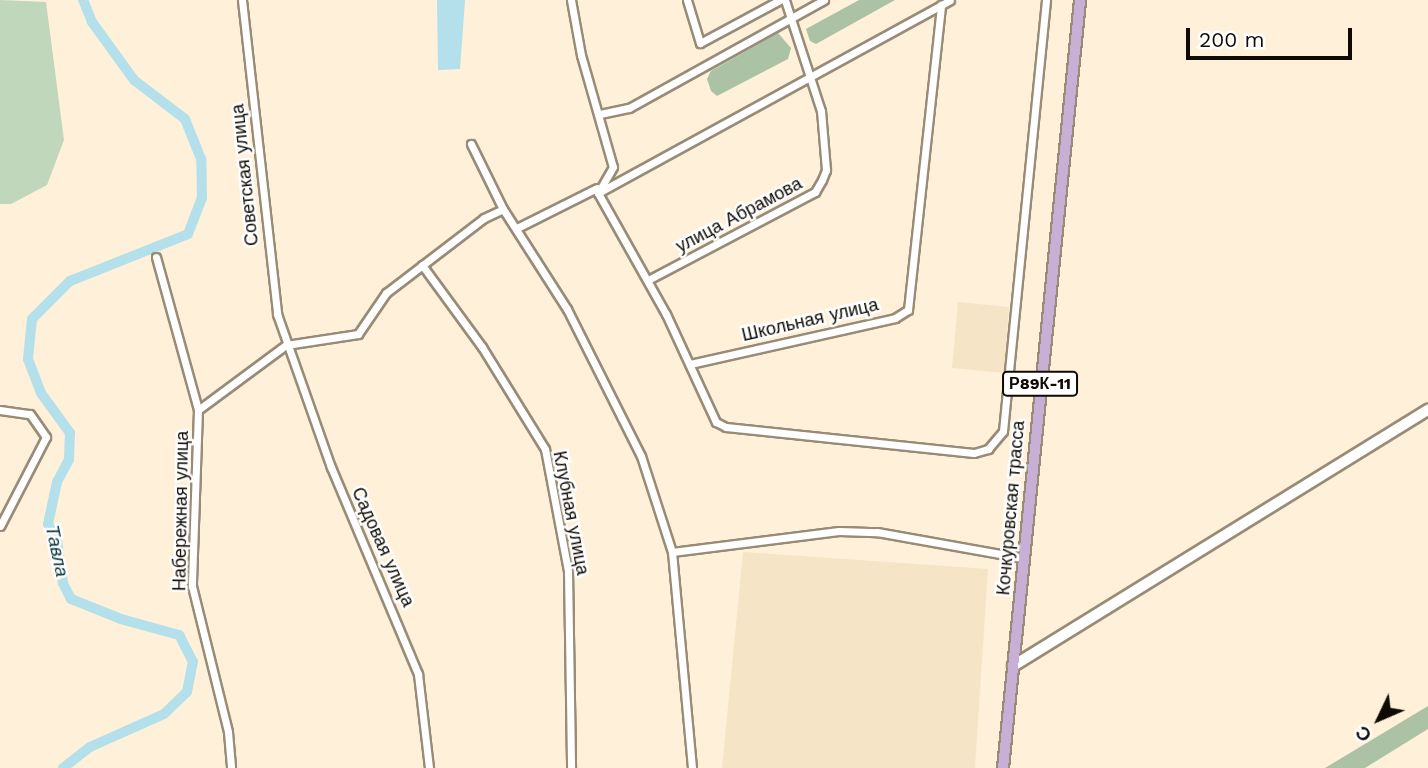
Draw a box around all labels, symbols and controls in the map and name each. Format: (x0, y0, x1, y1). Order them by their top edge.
scale bar (1190, 14, 1356, 58)
text: 200 m (1199, 27, 1265, 52)
street label: Советская улица (227, 103, 263, 247)
street label: улица Абрамова (672, 173, 806, 257)
street label: Школьная улица (740, 294, 880, 346)
road number: Р89К-11 (1002, 372, 1078, 396)
street label: Кочкуровская трасса (993, 420, 1029, 596)
street label: Набережная улица (169, 431, 193, 591)
street label: Клубная улица (548, 449, 594, 577)
street label: Садовая улица (347, 484, 419, 610)
water label: Тавла (40, 523, 74, 579)
north arrow (1344, 684, 1414, 754)
text: С (1350, 721, 1377, 747)

